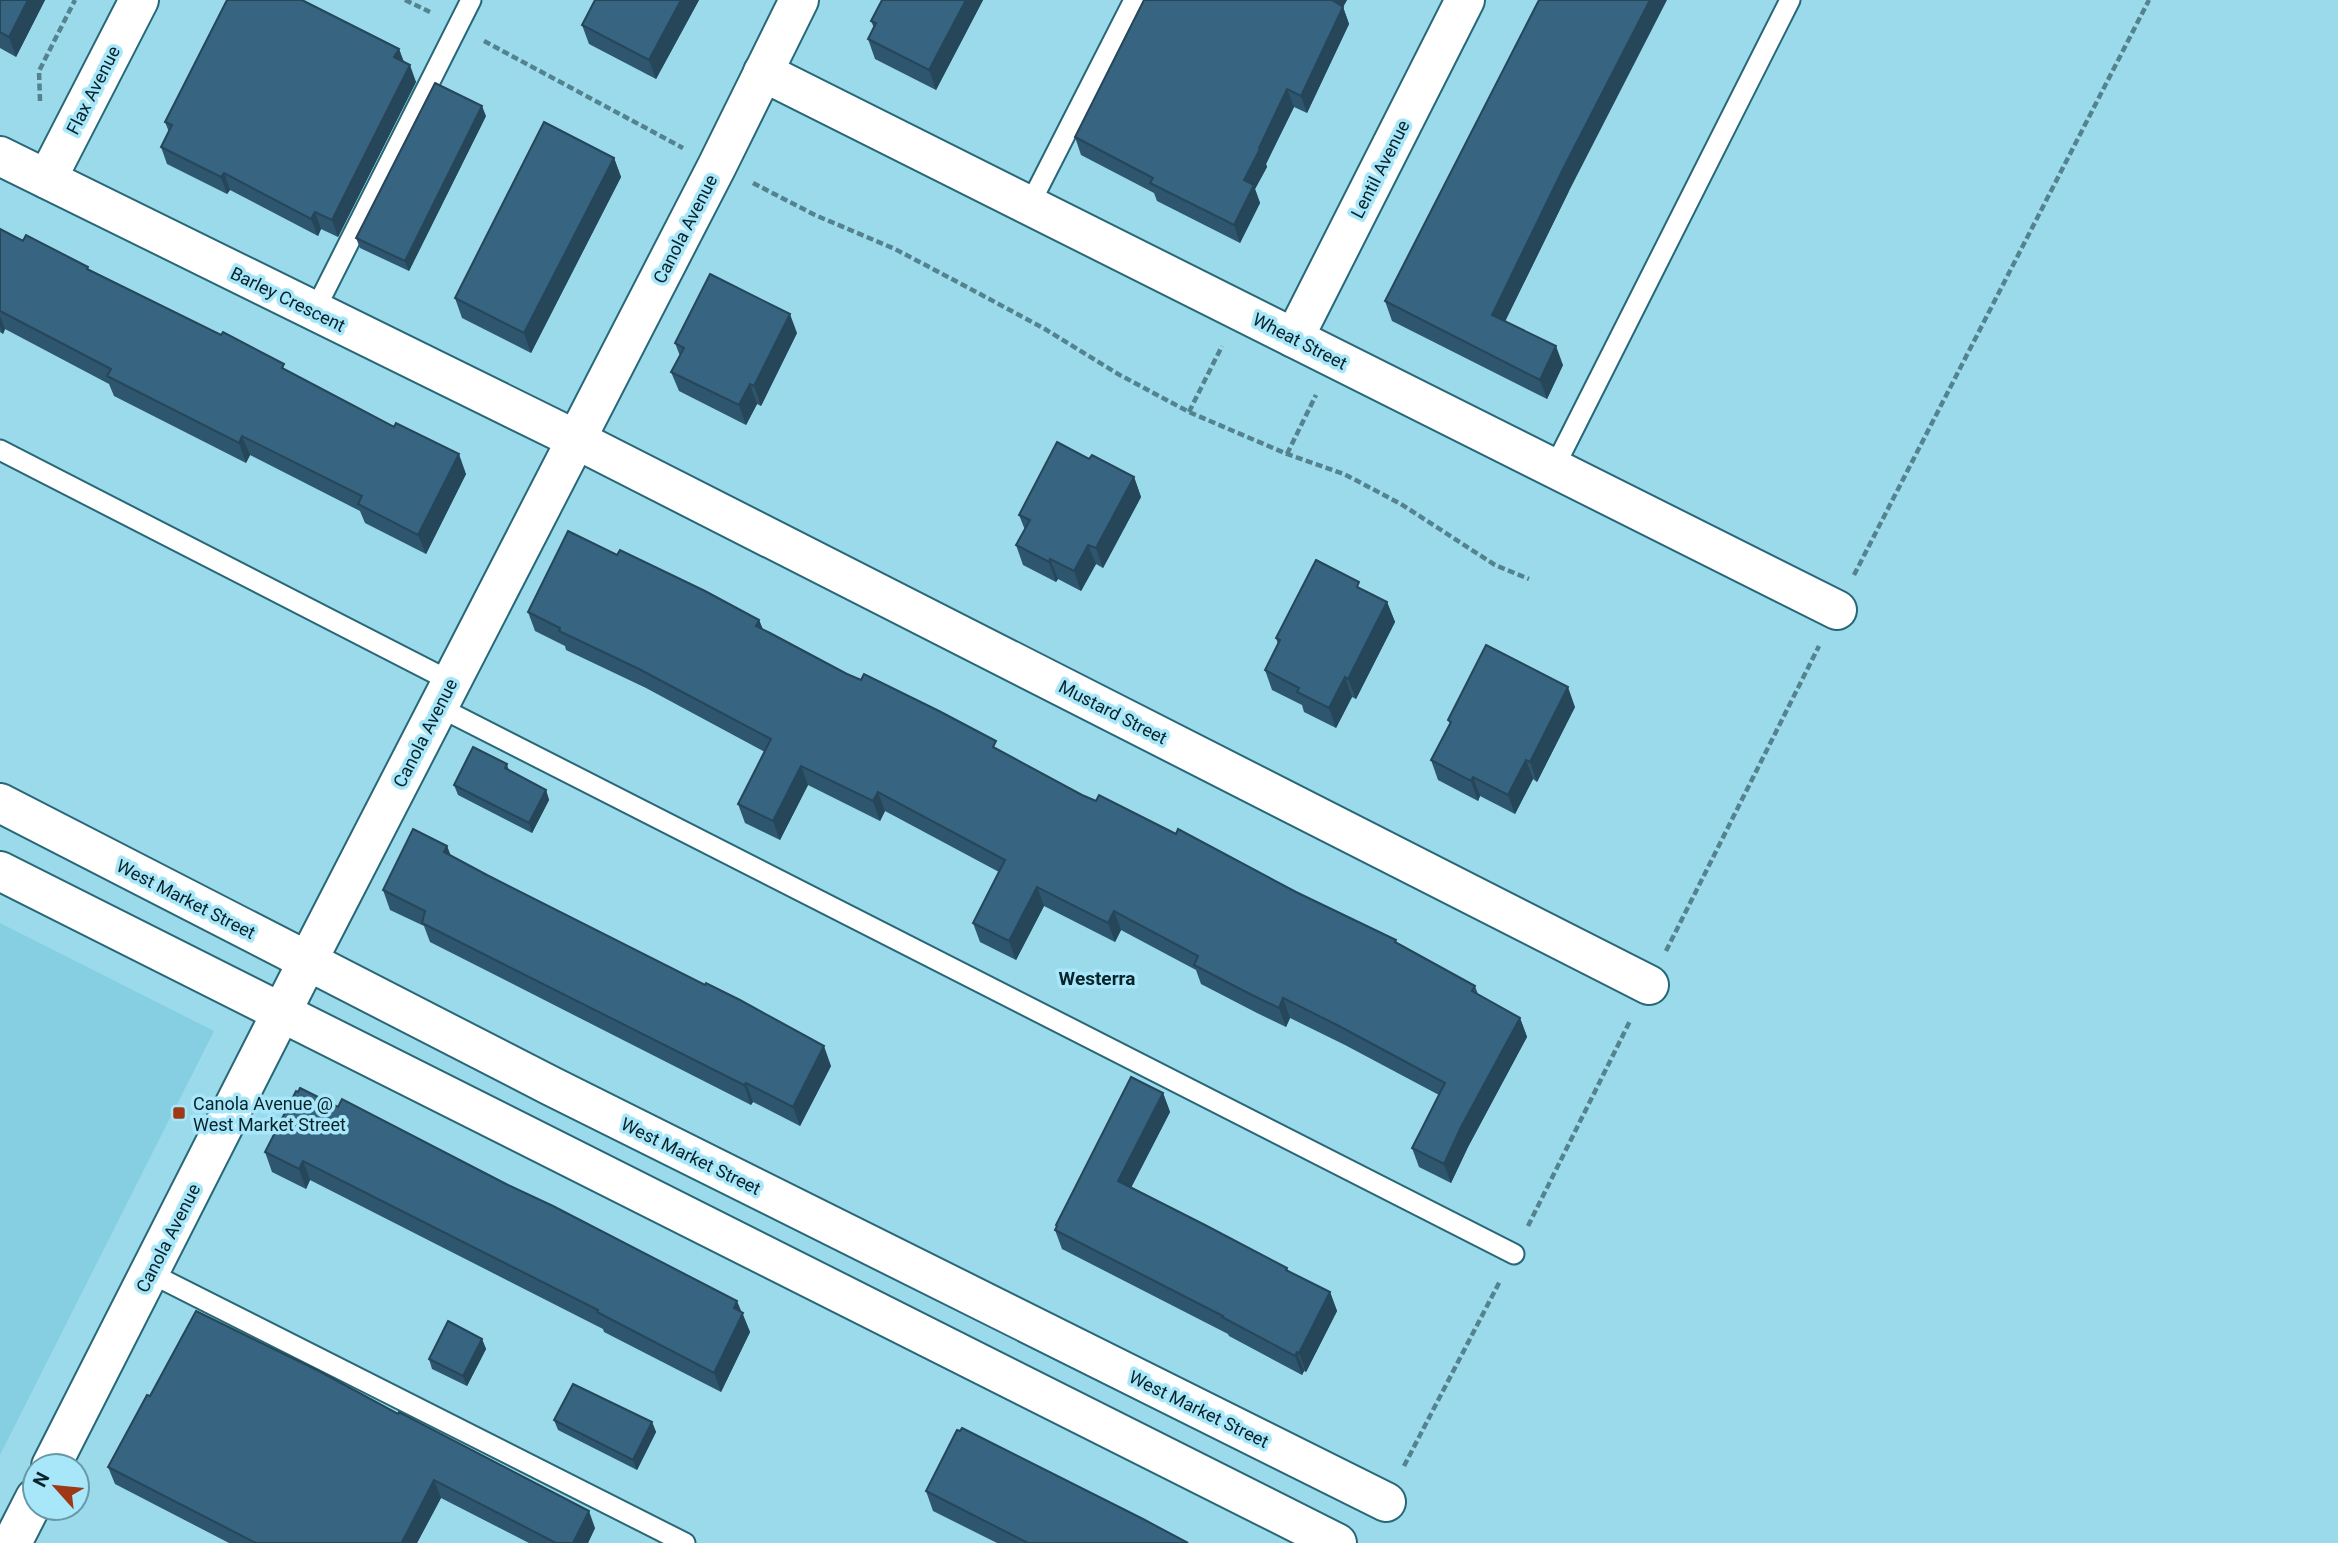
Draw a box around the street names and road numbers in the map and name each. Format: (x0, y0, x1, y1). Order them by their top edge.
street label: Flax Avenue (62, 42, 124, 138)
street label: Lentil Avenue (1346, 116, 1414, 222)
street label: Canola Avenue (649, 171, 721, 287)
street label: Barley Crescent (227, 262, 349, 336)
street label: Wheat Street (1249, 308, 1351, 374)
street label: Canola Avenue (389, 675, 461, 791)
street label: Mustard Street (1055, 676, 1171, 748)
street label: West Market Street (113, 855, 259, 943)
street label: West Market Street (618, 1113, 764, 1199)
street label: Canola Avenue (132, 1180, 204, 1296)
street label: West Market Street (1126, 1366, 1272, 1452)

